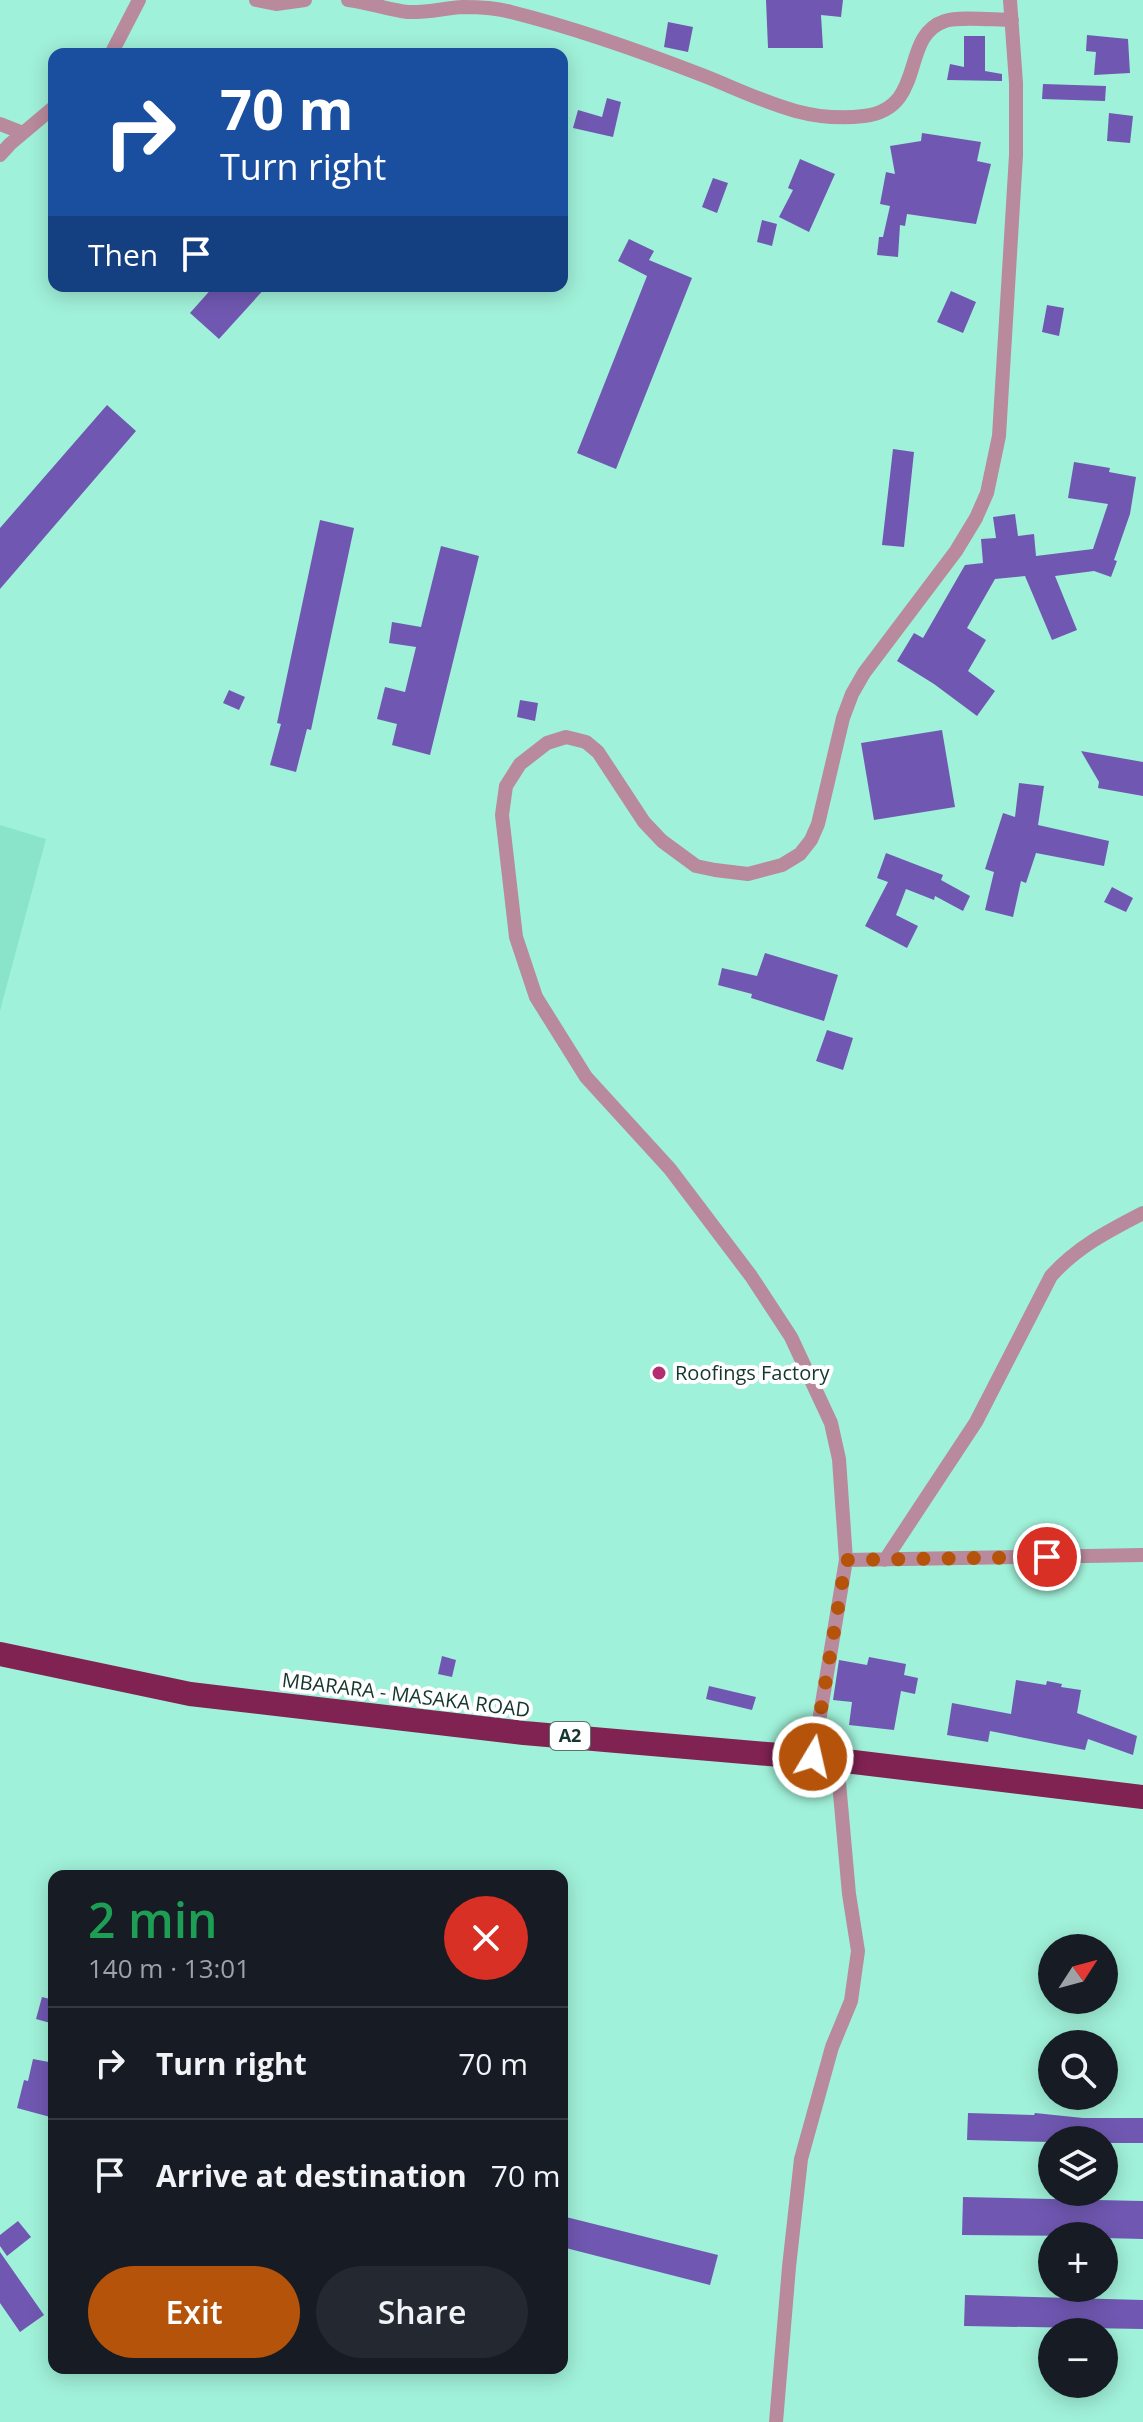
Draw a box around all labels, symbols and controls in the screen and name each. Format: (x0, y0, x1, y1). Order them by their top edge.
text: 70 m (220, 70, 354, 146)
icon: right (88, 80, 192, 184)
text: Turn right (220, 142, 386, 191)
icon: arrive (174, 232, 218, 276)
text: Then (88, 234, 158, 275)
place label: Roofings Factory (675, 1359, 830, 1386)
marker: Roofings Factory (650, 1364, 668, 1382)
pin (1013, 1523, 1081, 1591)
icon: arrive (1025, 1535, 1069, 1579)
street label: MBARARA - MASAKA ROAD (280, 1666, 532, 1723)
position arrow (771, 1715, 855, 1799)
road number: A2 (550, 1722, 590, 1750)
text: 2 min (88, 1887, 218, 1952)
button: close (444, 1896, 528, 1980)
north arrow (1038, 1934, 1118, 2014)
map controls (1038, 1934, 1118, 2398)
text: 140 m · 13:01 (88, 1950, 250, 1986)
button: search (1038, 2030, 1118, 2110)
icon: right (88, 2041, 132, 2085)
text: Turn right (156, 2043, 307, 2084)
text: 70 m (458, 2043, 528, 2084)
button: layers (1038, 2126, 1118, 2206)
icon: arrive (88, 2153, 132, 2197)
text: Arrive at destination (156, 2155, 467, 2196)
text: 70 m (491, 2155, 561, 2196)
button: + (1038, 2222, 1118, 2302)
button: Exit (88, 2266, 300, 2358)
button: Share (316, 2266, 528, 2358)
button: − (1038, 2318, 1118, 2398)

